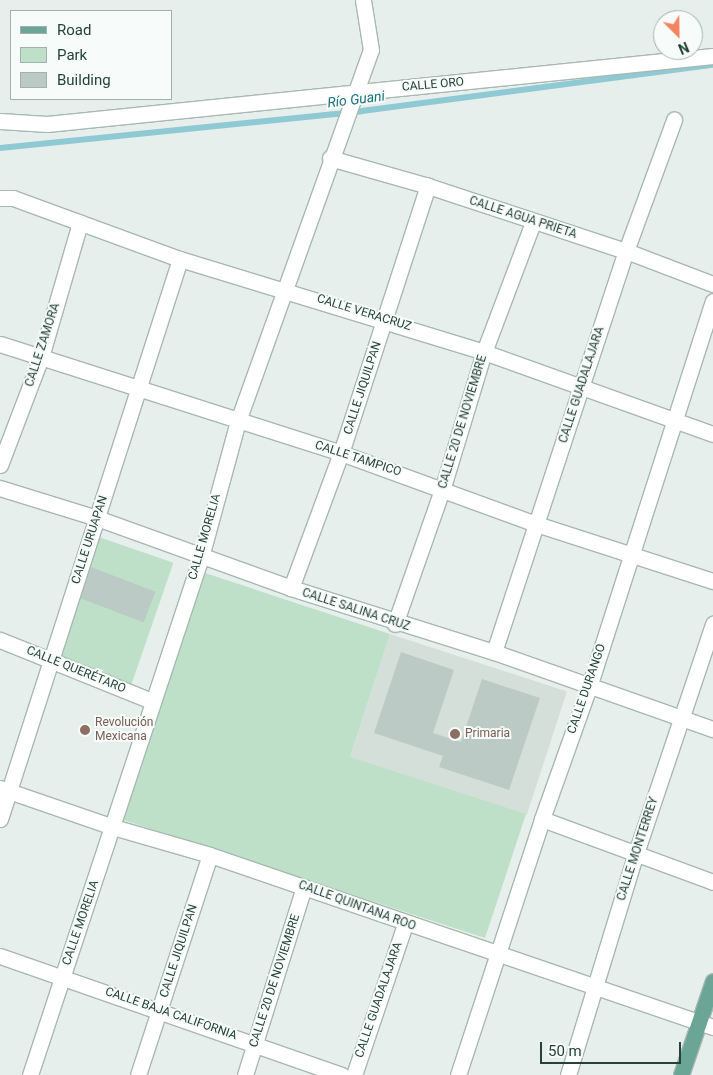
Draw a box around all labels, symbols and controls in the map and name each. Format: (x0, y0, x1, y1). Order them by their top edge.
legend (10, 10, 172, 100)
north arrow (653, 10, 703, 60)
text: Road (57, 21, 91, 39)
text: N (676, 39, 691, 57)
text: Park (57, 46, 87, 64)
text: Building (57, 71, 111, 89)
street label: CALLE ORO (401, 75, 465, 95)
water label: Río Guani (326, 87, 386, 111)
street label: CALLE AGUA PRIETA (467, 194, 579, 242)
street label: CALLE VERACRUZ (315, 292, 413, 334)
street label: CALLE ZAMORA (23, 301, 63, 389)
street label: CALLE GUADALAJARA (556, 325, 608, 445)
street label: CALLE JIQUILPAN (341, 340, 385, 436)
street label: CALLE 20 DE NOVIEMBRE (436, 353, 490, 491)
street label: CALLE TAMPICO (313, 438, 403, 480)
street label: CALLE MORELIA (186, 492, 224, 582)
street label: CALLE URUAPAN (69, 494, 111, 586)
street label: CALLE SALINA CRUZ (300, 586, 412, 634)
street label: CALLE DURANGO (565, 642, 609, 736)
street label: CALLE QUERÉTARO (24, 644, 128, 696)
place label: Revolución Mexicana (95, 716, 153, 744)
marker: Revolución Mexicana (79, 724, 91, 736)
place label: Primaria (465, 727, 510, 741)
marker: Primaria (449, 728, 461, 740)
street label: CALLE MONTERREY (614, 795, 662, 903)
street label: CALLE QUINTANA ROO (296, 878, 418, 934)
street label: CALLE MORELIA (60, 879, 102, 967)
street label: CALLE JIQUILPAN (157, 903, 201, 999)
street label: CALLE 20 DE NOVIEMBRE (247, 913, 303, 1049)
street label: CALLE GUADALAJARA (352, 940, 406, 1060)
street label: CALLE BAJA CALIFORNIA (103, 985, 239, 1043)
scale bar (543, 1032, 684, 1064)
text: 50 m (548, 1042, 582, 1060)

